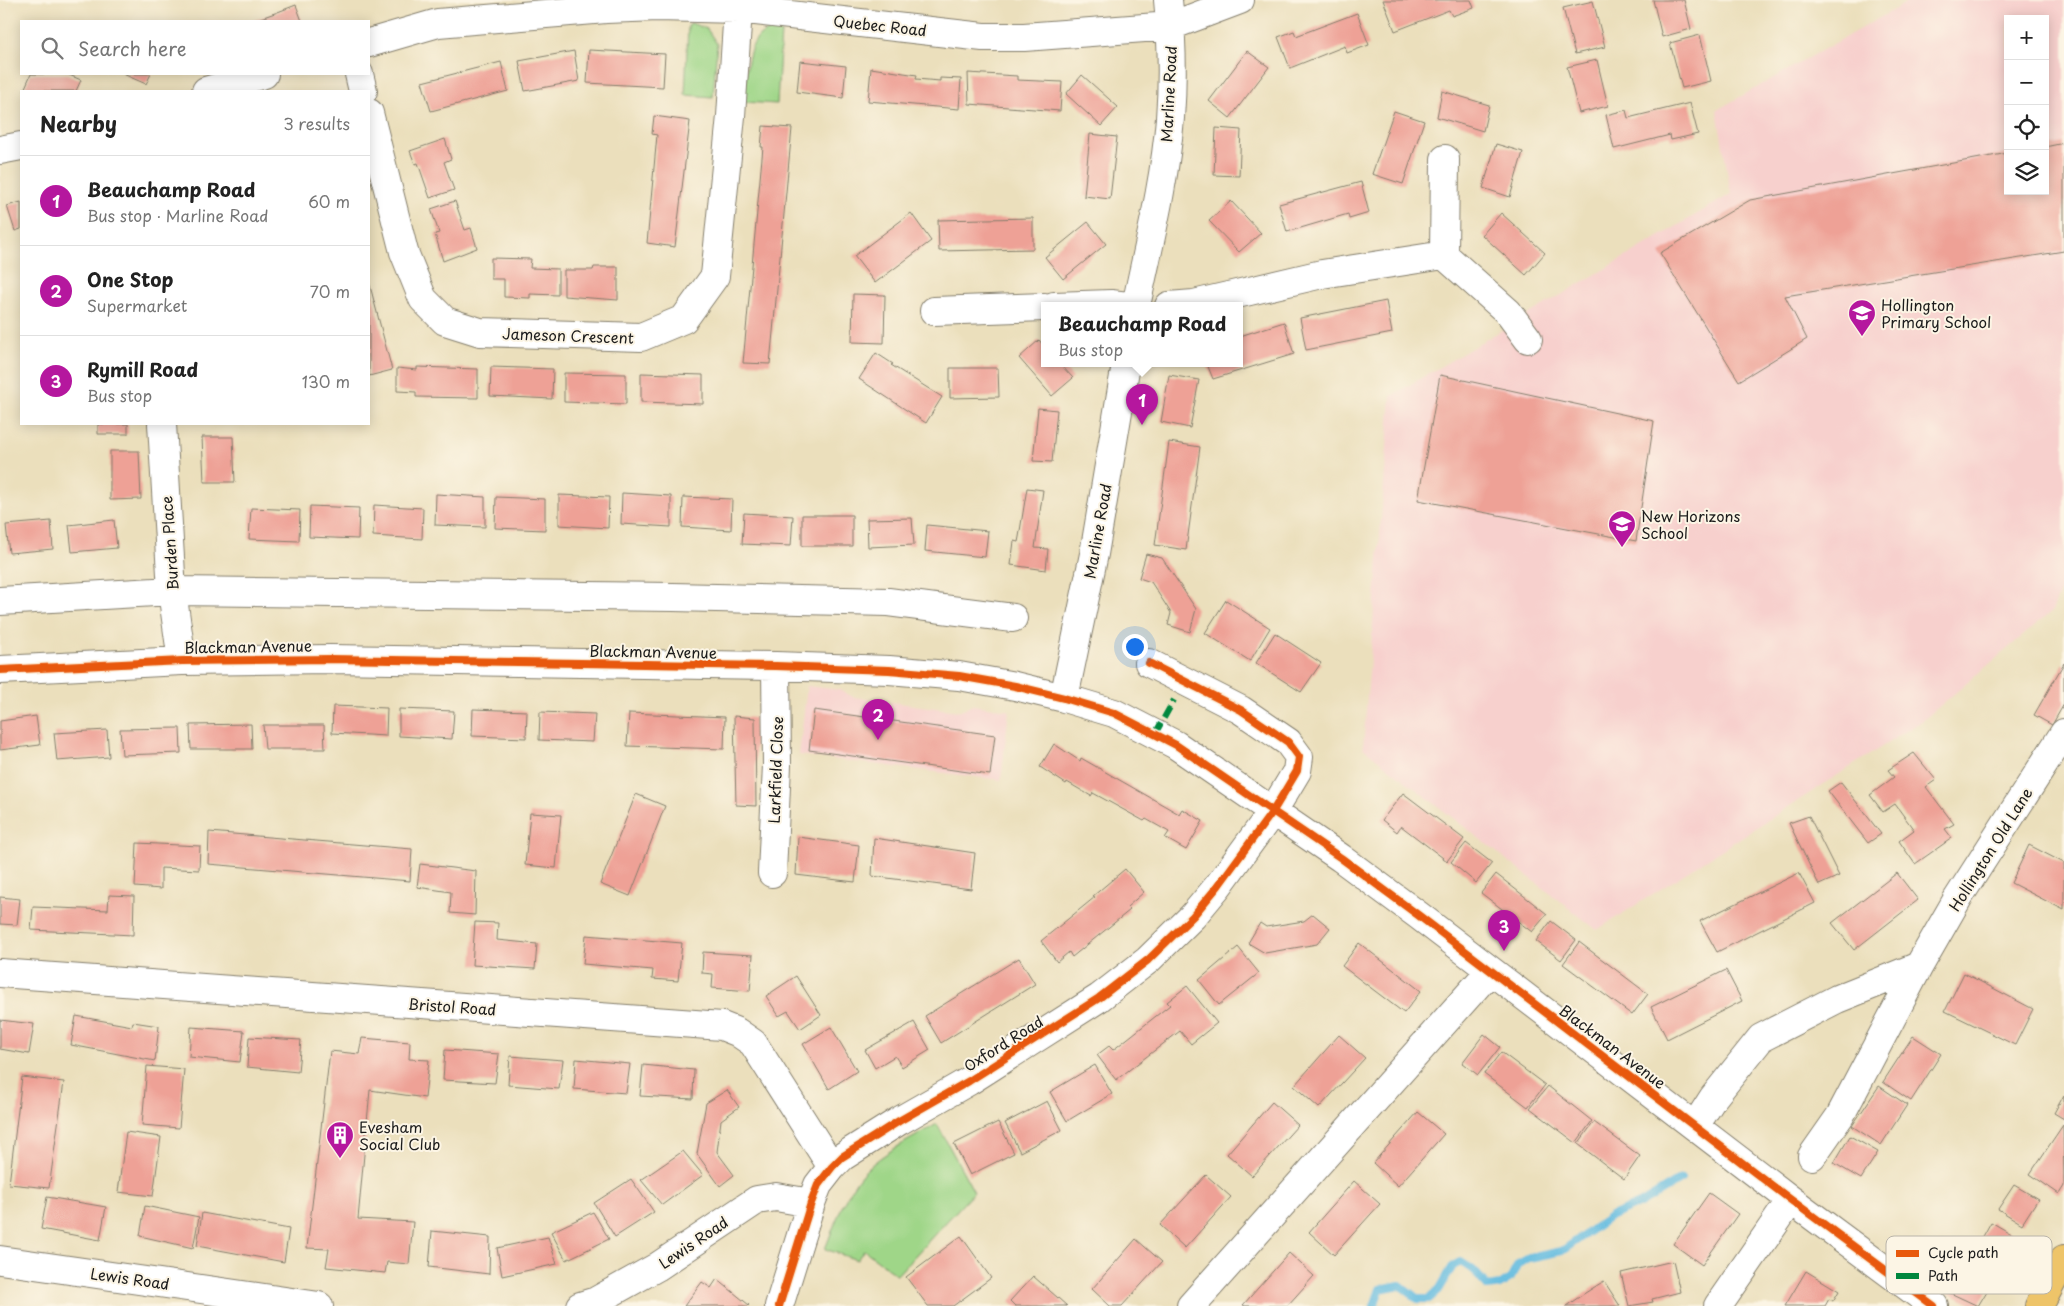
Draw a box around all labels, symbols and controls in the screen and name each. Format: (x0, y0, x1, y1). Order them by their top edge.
street label: Quebec Road (832, 9, 928, 41)
map controls (2004, 15, 2049, 195)
button: + (2004, 15, 2049, 60)
search box (20, 20, 370, 75)
icon: search (38, 34, 66, 62)
text: Search here (78, 34, 187, 62)
street label: Marline Road (1154, 45, 1182, 143)
button: − (2004, 60, 2049, 105)
button: locate (2004, 105, 2049, 150)
text: Nearby (40, 107, 117, 139)
text: 3 results (283, 111, 350, 135)
button: layers (2004, 150, 2049, 195)
text: Beauchamp Road (87, 175, 255, 203)
text: 1 (52, 189, 60, 213)
text: 60 m (308, 189, 350, 213)
text: Bus stop · Marline Road (87, 203, 268, 227)
text: One Stop (87, 265, 173, 293)
text: 2 (50, 279, 62, 303)
text: 70 m (310, 279, 350, 303)
text: Supermarket (87, 293, 187, 317)
place label: Hollington Primary School (1881, 293, 1991, 333)
school or university icon: Hollington Primary School (1847, 298, 1877, 337)
popup (1041, 302, 1243, 367)
text: Beauchamp Road (1058, 309, 1226, 337)
street label: Jameson Crescent (502, 321, 634, 349)
text: Bus stop (1058, 337, 1123, 361)
text: Rymill Road (87, 355, 198, 383)
text: 3 (51, 369, 61, 393)
text: 130 m (302, 369, 350, 393)
text: Bus stop (87, 383, 152, 407)
pin: 1 (1126, 384, 1158, 425)
street label: Marline Road (1077, 482, 1117, 580)
street label: Burden Place (154, 495, 184, 591)
place label: New Horizons School (1641, 504, 1740, 544)
school or university icon: New Horizons School (1607, 509, 1637, 548)
street label: Blackman Avenue (184, 633, 312, 659)
your location (1122, 634, 1148, 660)
street label: Blackman Avenue (589, 638, 717, 664)
pin: 2 (862, 699, 894, 740)
street label: Larkfield Close (762, 716, 788, 824)
street label: Hollington Old Lane (1943, 783, 2037, 915)
pin: 3 (1488, 910, 1520, 951)
street label: Bristol Road (407, 991, 497, 1021)
street label: Blackman Avenue (1555, 998, 1671, 1094)
street label: Oxford Road (959, 1009, 1047, 1077)
place label: Evesham Social Club (359, 1115, 440, 1155)
building icon: Evesham Social Club (325, 1120, 355, 1159)
street label: Lewis Road (654, 1210, 732, 1274)
legend (1886, 1236, 2052, 1294)
text: Cycle path (1928, 1242, 1999, 1263)
street label: Lewis Road (89, 1261, 171, 1295)
text: Path (1928, 1265, 1958, 1286)

